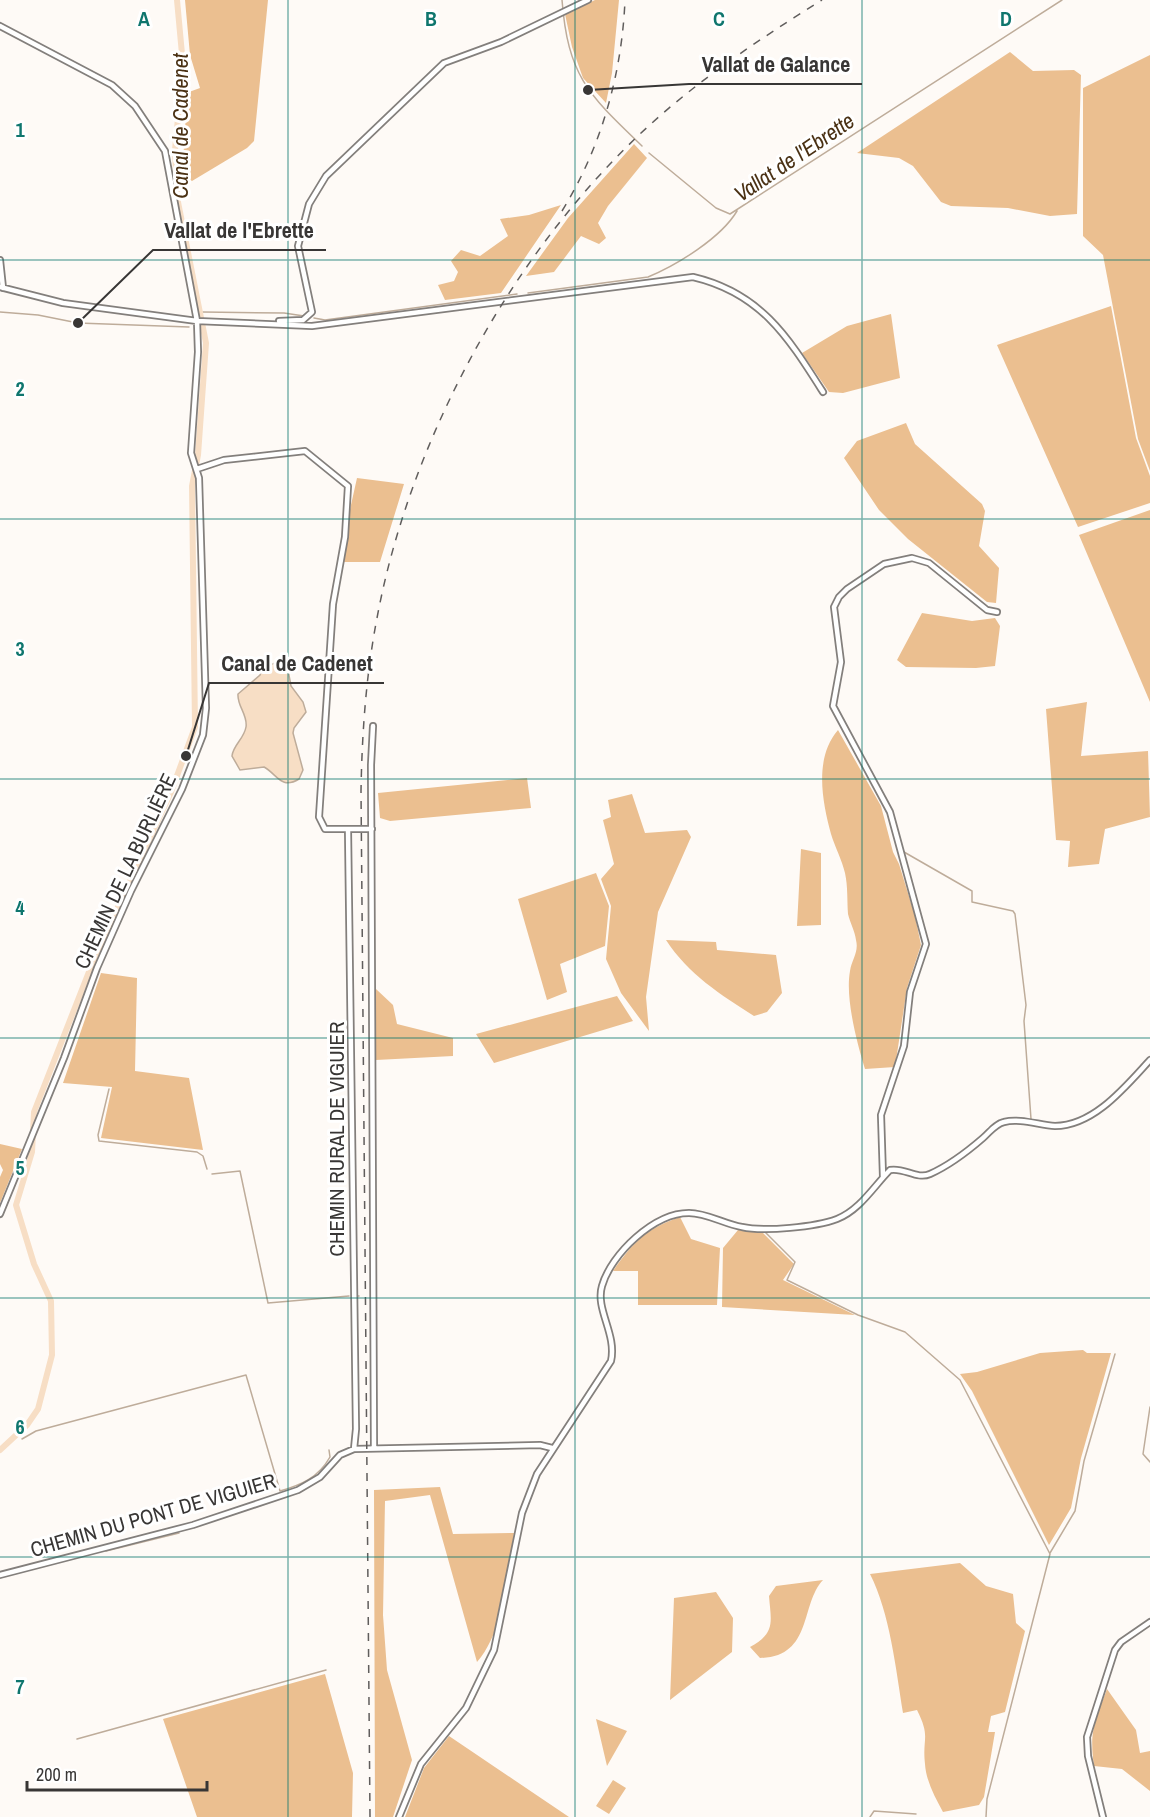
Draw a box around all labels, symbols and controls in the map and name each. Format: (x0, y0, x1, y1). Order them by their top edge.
text: A (138, 5, 150, 32)
text: B (425, 5, 437, 32)
text: C (713, 5, 725, 32)
text: D (1000, 5, 1012, 32)
callout: Vallat de Galance (689, 44, 862, 84)
text: Vallat de Galance (702, 49, 850, 79)
water label: Canal de Cadenet (165, 52, 195, 199)
water label: Vallat de l'Ebrette (728, 106, 860, 208)
text: 1 (15, 116, 25, 143)
callout: Vallat de l'Ebrette (153, 210, 326, 250)
text: Vallat de l'Ebrette (164, 215, 314, 245)
text: 2 (15, 375, 25, 402)
text: 3 (15, 635, 25, 662)
callout: Canal de Cadenet (209, 643, 384, 683)
text: Canal de Cadenet (221, 648, 373, 678)
street label: CHEMIN DE LA BURLIÈRE (67, 769, 183, 973)
text: 4 (15, 894, 25, 921)
street label: CHEMIN RURAL DE VIGUIER (322, 1022, 351, 1256)
text: 5 (15, 1154, 25, 1181)
text: 6 (15, 1413, 25, 1440)
street label: CHEMIN DU PONT DE VIGUIER (27, 1466, 279, 1564)
text: 7 (15, 1673, 25, 1700)
scale bar (27, 1754, 207, 1792)
text: 200 m (36, 1762, 77, 1787)

